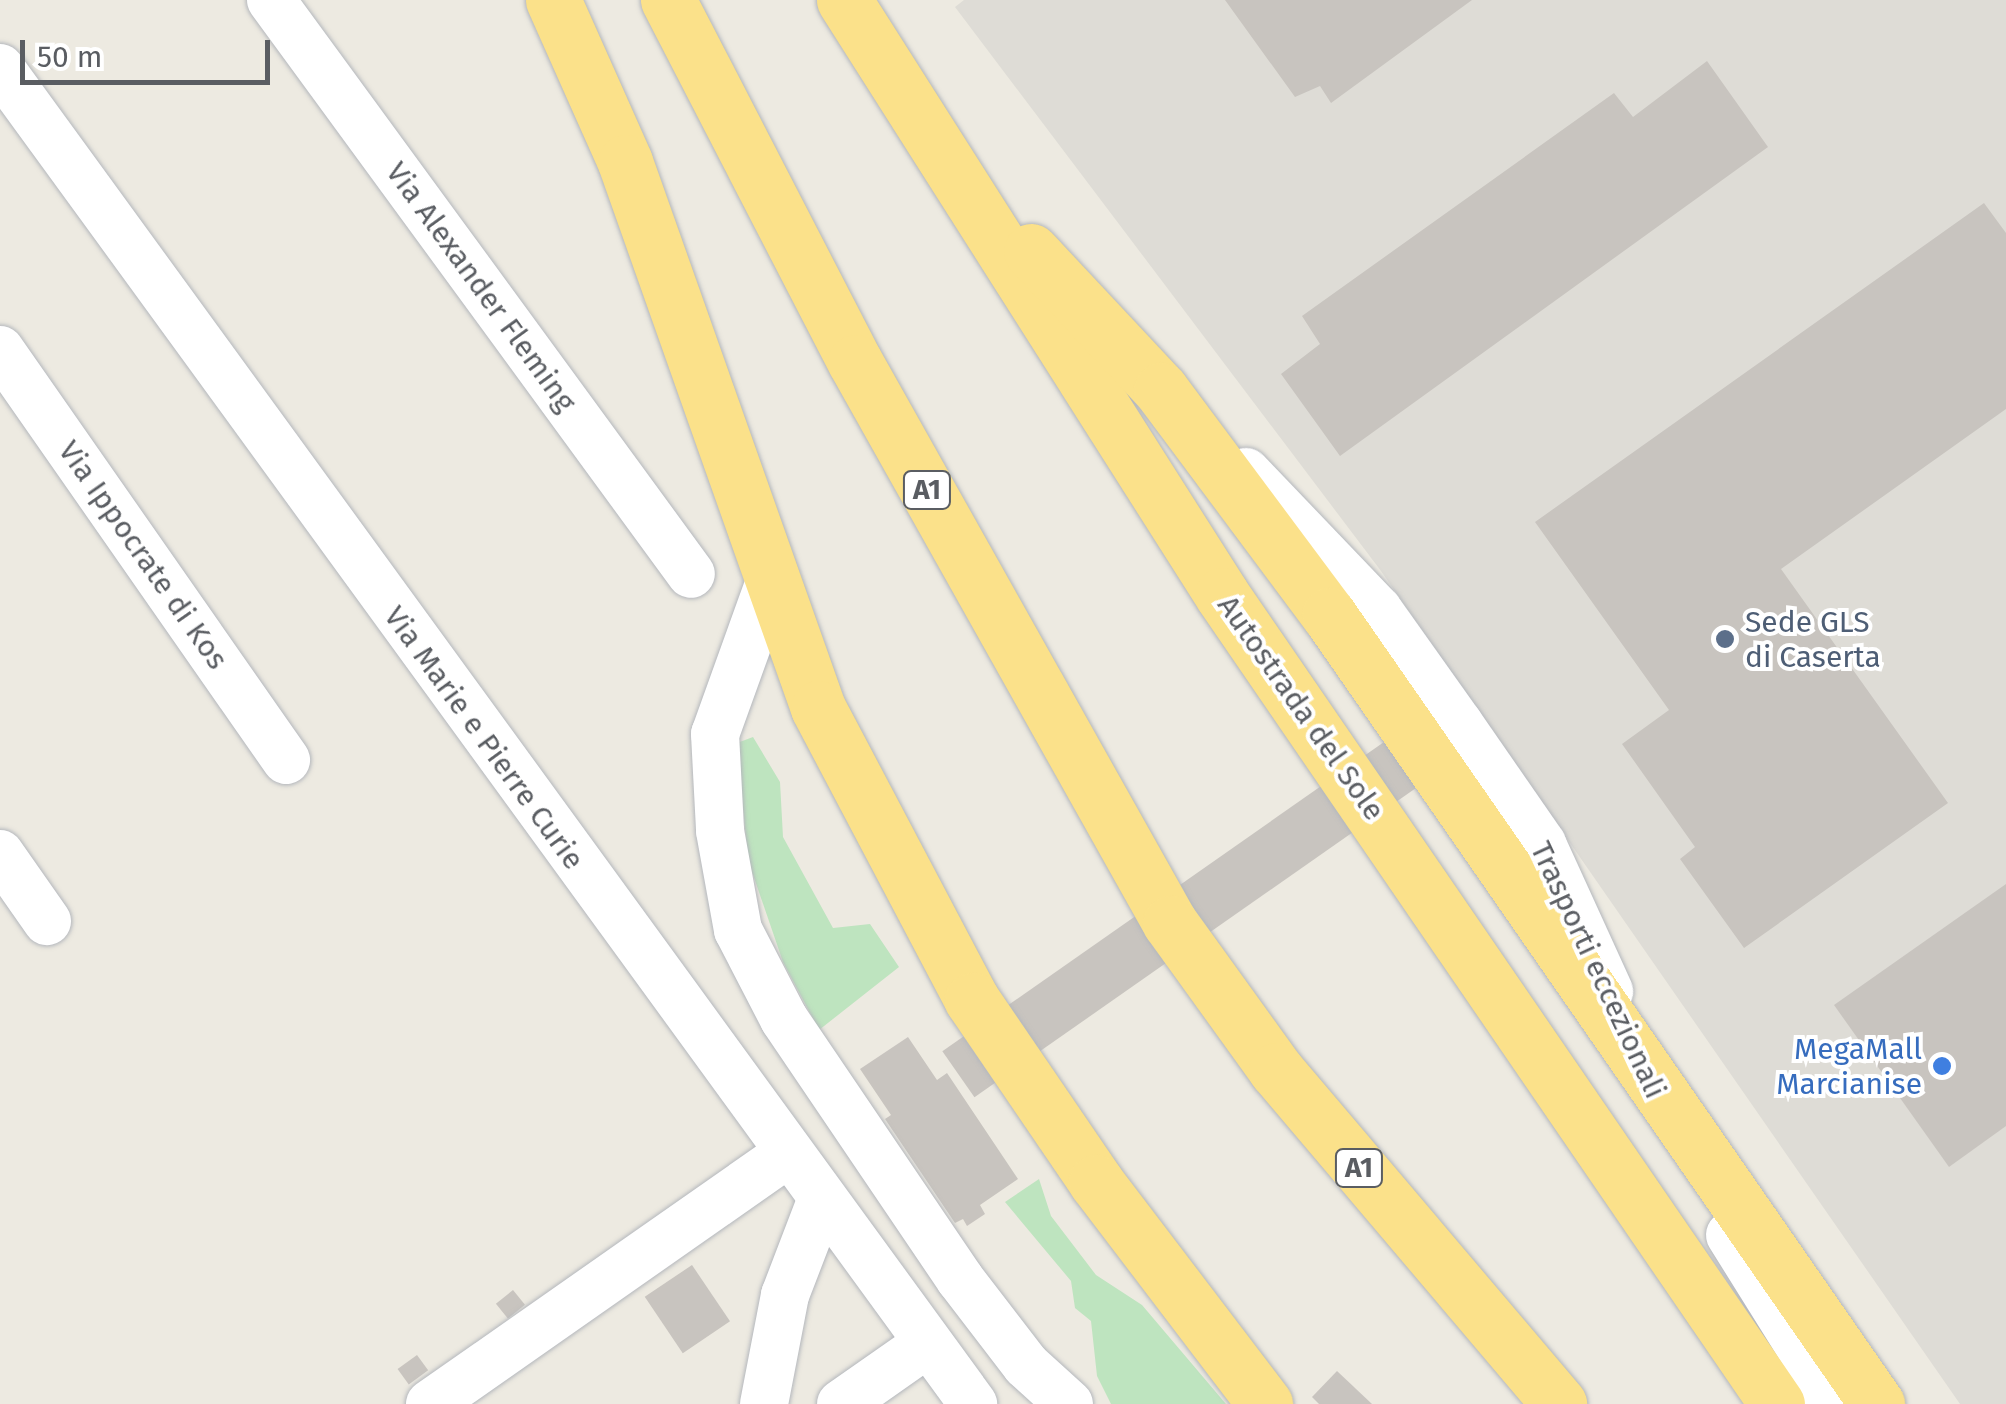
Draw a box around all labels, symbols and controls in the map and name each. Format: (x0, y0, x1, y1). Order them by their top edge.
scale bar (25, 20, 275, 82)
text: 50 m (37, 39, 102, 75)
street label: Via Alexander Fleming (378, 155, 584, 419)
street label: Via Ippocrate di Kos (51, 434, 235, 676)
road number: A1 (902, 467, 952, 513)
street label: Autostrada del Sole (1210, 589, 1392, 827)
street label: Via Marie e Pierre Curie (376, 599, 592, 877)
place label: Sede GLS di Caserta (1745, 604, 1881, 674)
marker: Sede GLS di Caserta (1714, 628, 1736, 650)
street label: Trasporti eccezionali (1523, 836, 1673, 1104)
place label: MegaMall Marcianise (1776, 1031, 1922, 1102)
marker: MegaMall Marcianise (1931, 1055, 1953, 1077)
road number: A1 (1334, 1145, 1384, 1191)

